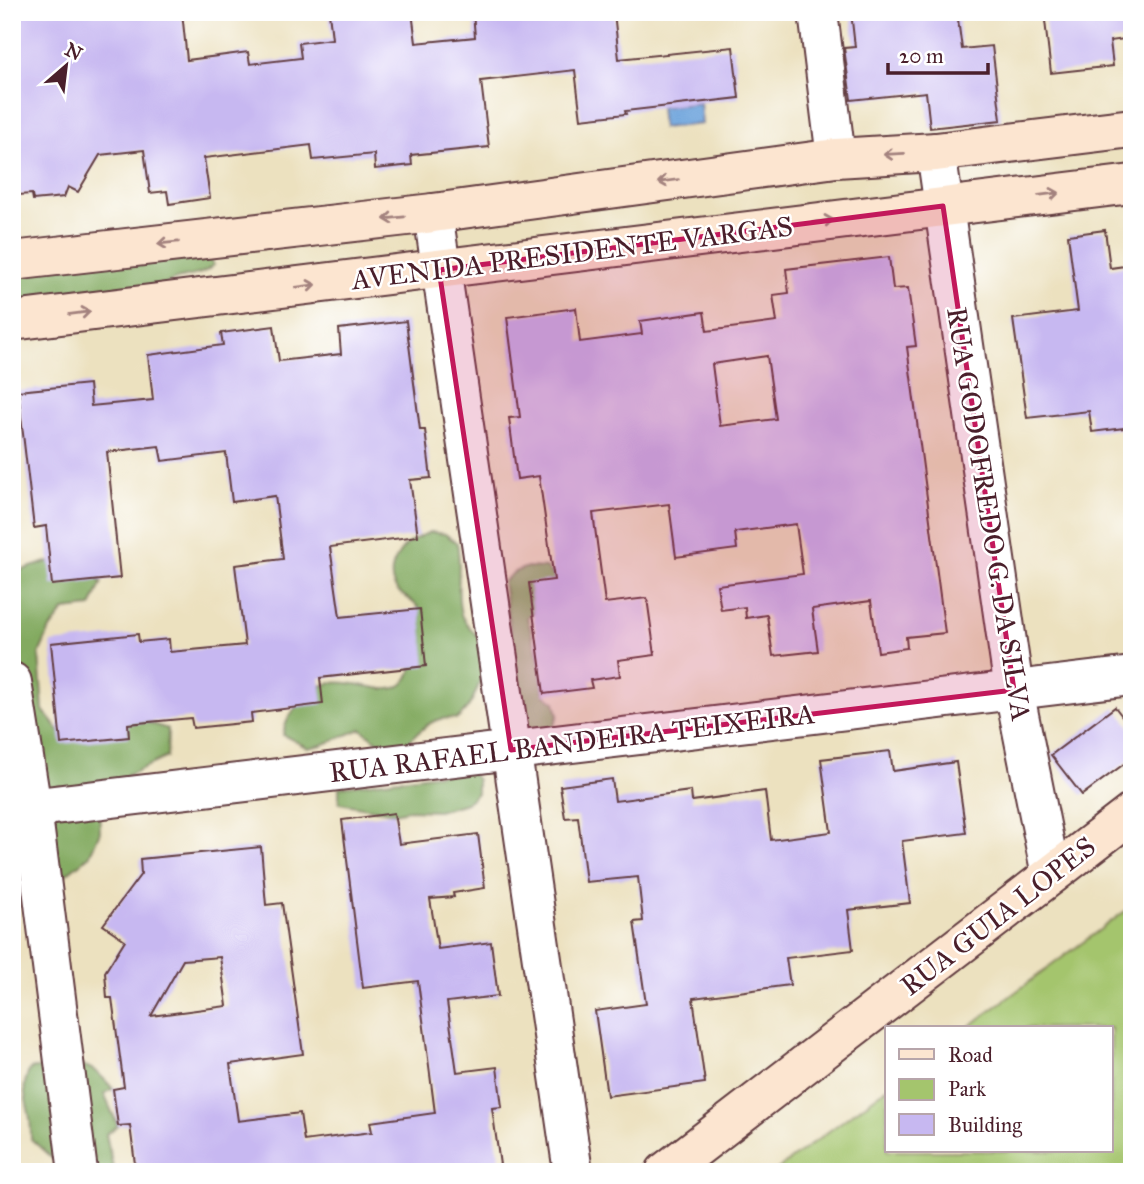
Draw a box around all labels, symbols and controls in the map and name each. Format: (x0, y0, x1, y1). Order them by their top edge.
north arrow (32, 32, 102, 102)
scale bar (888, 32, 988, 76)
text: N (61, 37, 86, 65)
text: 20 m (899, 43, 944, 69)
one-way arrow (882, 148, 905, 161)
one-way arrow (657, 175, 680, 188)
one-way arrow (1037, 187, 1060, 200)
street label: AVENIDA PRESIDENTE VARGAS (348, 209, 795, 298)
one-way arrow (383, 211, 406, 224)
one-way arrow (812, 215, 834, 228)
one-way arrow (157, 237, 179, 250)
one-way arrow (294, 279, 317, 292)
street label: RUA GODOFREDO G. DA SILVA (939, 305, 1039, 723)
one-way arrow (68, 306, 91, 319)
street label: RUA RAFAEL BANDEIRA TEIXEIRA (327, 696, 817, 790)
street label: RUA GUIA LOPES (893, 829, 1103, 1003)
legend (885, 1026, 1112, 1152)
text: Road (948, 1042, 993, 1068)
text: Park (948, 1076, 986, 1102)
text: Building (948, 1112, 1022, 1138)

